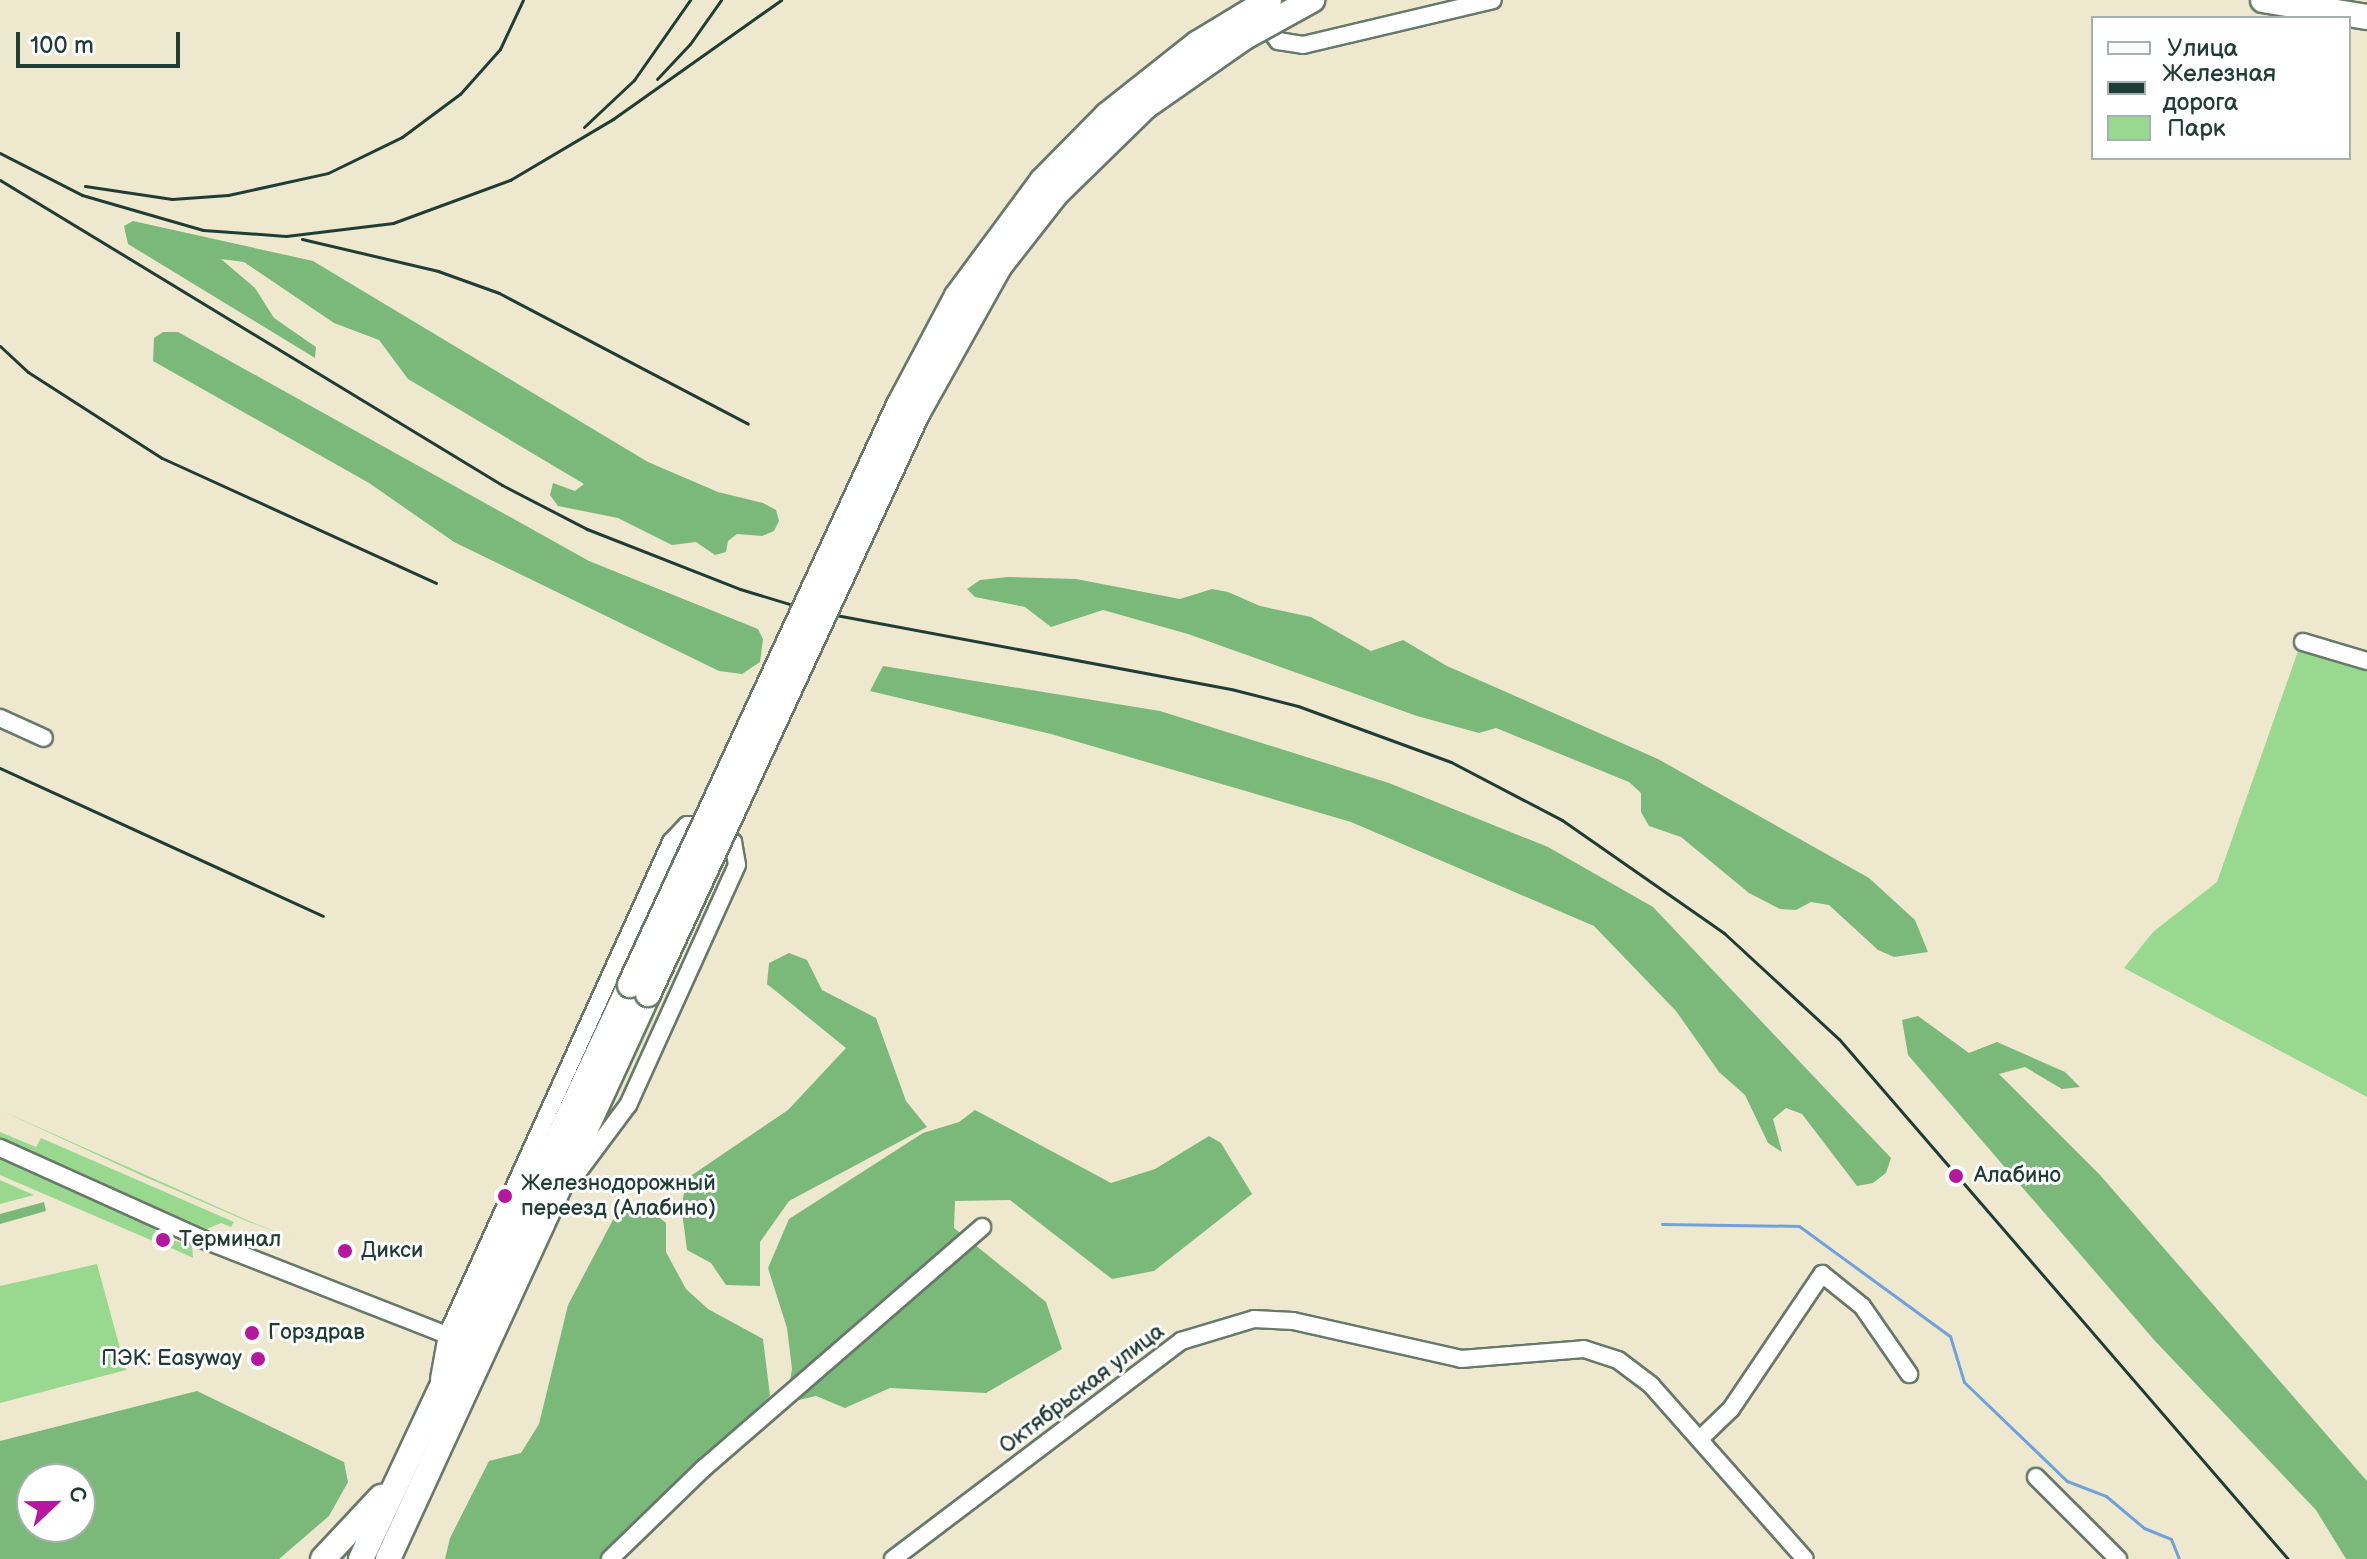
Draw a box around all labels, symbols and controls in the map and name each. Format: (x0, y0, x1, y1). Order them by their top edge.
scale bar (20, 16, 184, 66)
legend (2091, 16, 2351, 160)
text: 100 m (30, 31, 94, 60)
text: Улица (2167, 34, 2238, 63)
text: Железная дорога (2162, 59, 2276, 117)
text: Парк (2167, 114, 2225, 143)
place label: Алабино (1974, 1163, 2061, 1189)
marker: Алабино (1945, 1165, 1967, 1187)
place label: Железнодорожный переезд (Алабино) (521, 1170, 716, 1222)
marker: Железнодорожный переезд (Алабино) (496, 1187, 514, 1205)
place label: Терминал (179, 1227, 281, 1253)
marker: Терминал (154, 1231, 172, 1249)
place label: Дикси (361, 1238, 423, 1264)
marker: Дикси (336, 1242, 354, 1260)
street label: Октябрьская улица (994, 1318, 1170, 1460)
place label: Горздрав (268, 1320, 365, 1346)
marker: Горздрав (243, 1324, 261, 1342)
place label: ПЭК: Easyway (101, 1346, 242, 1372)
marker: ПЭК: Easyway (249, 1350, 267, 1368)
north arrow (16, 1463, 96, 1543)
text: С (61, 1482, 92, 1507)

